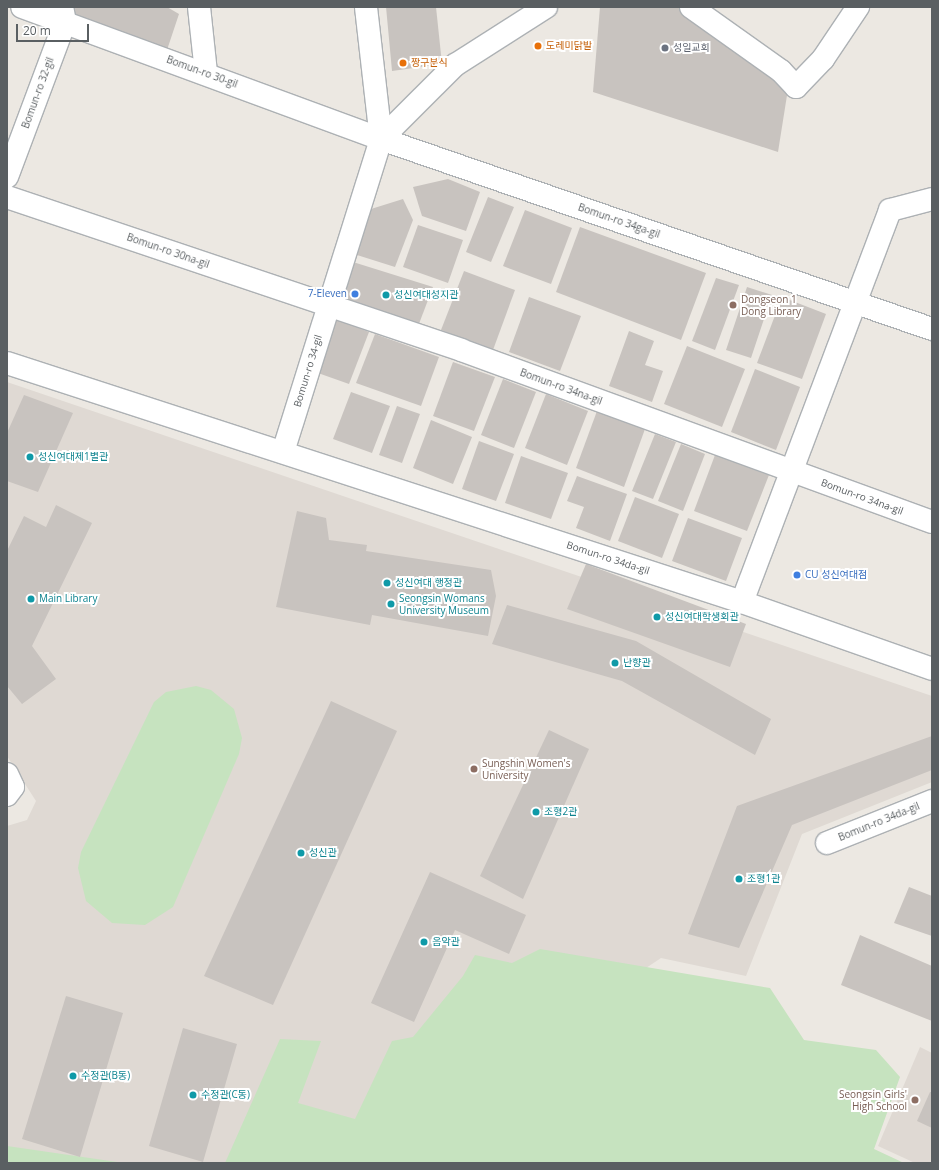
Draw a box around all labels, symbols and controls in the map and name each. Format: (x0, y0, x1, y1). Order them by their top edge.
scale bar (18, 16, 91, 42)
text: 20 m (23, 22, 51, 39)
place label: 도레미닭발 (546, 40, 592, 52)
marker: 도레미닭발 (533, 41, 543, 51)
place label: 성일교회 (673, 42, 710, 54)
marker: 성일교회 (660, 43, 670, 53)
street label: Bomun-ro 30-gil (165, 54, 239, 90)
street label: Bomun-ro 32-gil (20, 56, 56, 130)
place label: 짱구분식 (411, 57, 448, 69)
marker: 짱구분식 (398, 58, 408, 68)
street label: Bomun-ro 34ga-gil (576, 201, 662, 241)
street label: Bomun-ro 30na-gil (125, 231, 211, 271)
place label: 7-Eleven (308, 288, 347, 300)
marker: 7-Eleven (350, 289, 360, 299)
place label: 성신여대성지관 (394, 289, 458, 301)
marker: 성신여대성지관 (381, 290, 391, 300)
place label: Dongseon 1 Dong Library (741, 293, 801, 316)
marker: Dongseon 1 Dong Library (728, 300, 738, 310)
street label: Bomun-ro 34-gil (291, 333, 325, 409)
street label: Bomun-ro 34na-gil (518, 367, 604, 407)
place label: 성신여대제1별관 (38, 451, 108, 463)
marker: 성신여대제1별관 (25, 452, 35, 462)
street label: Bomun-ro 34na-gil (819, 477, 905, 517)
street label: Bomun-ro 34da-gil (565, 539, 651, 577)
place label: CU 성신여대점 (805, 569, 867, 581)
marker: CU 성신여대점 (792, 570, 802, 580)
place label: 성신여대 행정관 (395, 577, 462, 589)
marker: 성신여대 행정관 (382, 578, 392, 588)
place label: Seongsin Womans University Museum (399, 592, 489, 616)
place label: Main Library (39, 593, 97, 605)
marker: Main Library (26, 594, 36, 604)
marker: Seongsin Womans University Museum (386, 599, 396, 609)
place label: 성신여대학생회관 (665, 611, 739, 623)
marker: 성신여대학생회관 (652, 612, 662, 622)
place label: 난향관 (623, 657, 651, 669)
marker: 난향관 (610, 658, 620, 668)
place label: Sungshin Women's University (482, 757, 571, 780)
marker: Sungshin Women's University (469, 764, 479, 774)
street label: Bomun-ro 34da-gil (837, 800, 921, 844)
place label: 조형2관 (544, 806, 577, 818)
marker: 조형2관 (531, 807, 541, 817)
place label: 성신관 (309, 847, 337, 859)
marker: 성신관 (296, 848, 306, 858)
place label: 조형1관 (747, 873, 780, 885)
marker: 조형1관 (734, 874, 744, 884)
place label: 음악관 (432, 936, 460, 948)
marker: 음악관 (419, 937, 429, 947)
place label: 수정관(B동) (81, 1070, 130, 1082)
marker: 수정관(B동) (68, 1071, 78, 1081)
place label: Seongsin Girls' High School (839, 1088, 907, 1112)
place label: 수정관(C동) (201, 1089, 250, 1101)
marker: 수정관(C동) (188, 1090, 198, 1100)
marker: Seongsin Girls' High School (910, 1095, 920, 1105)

